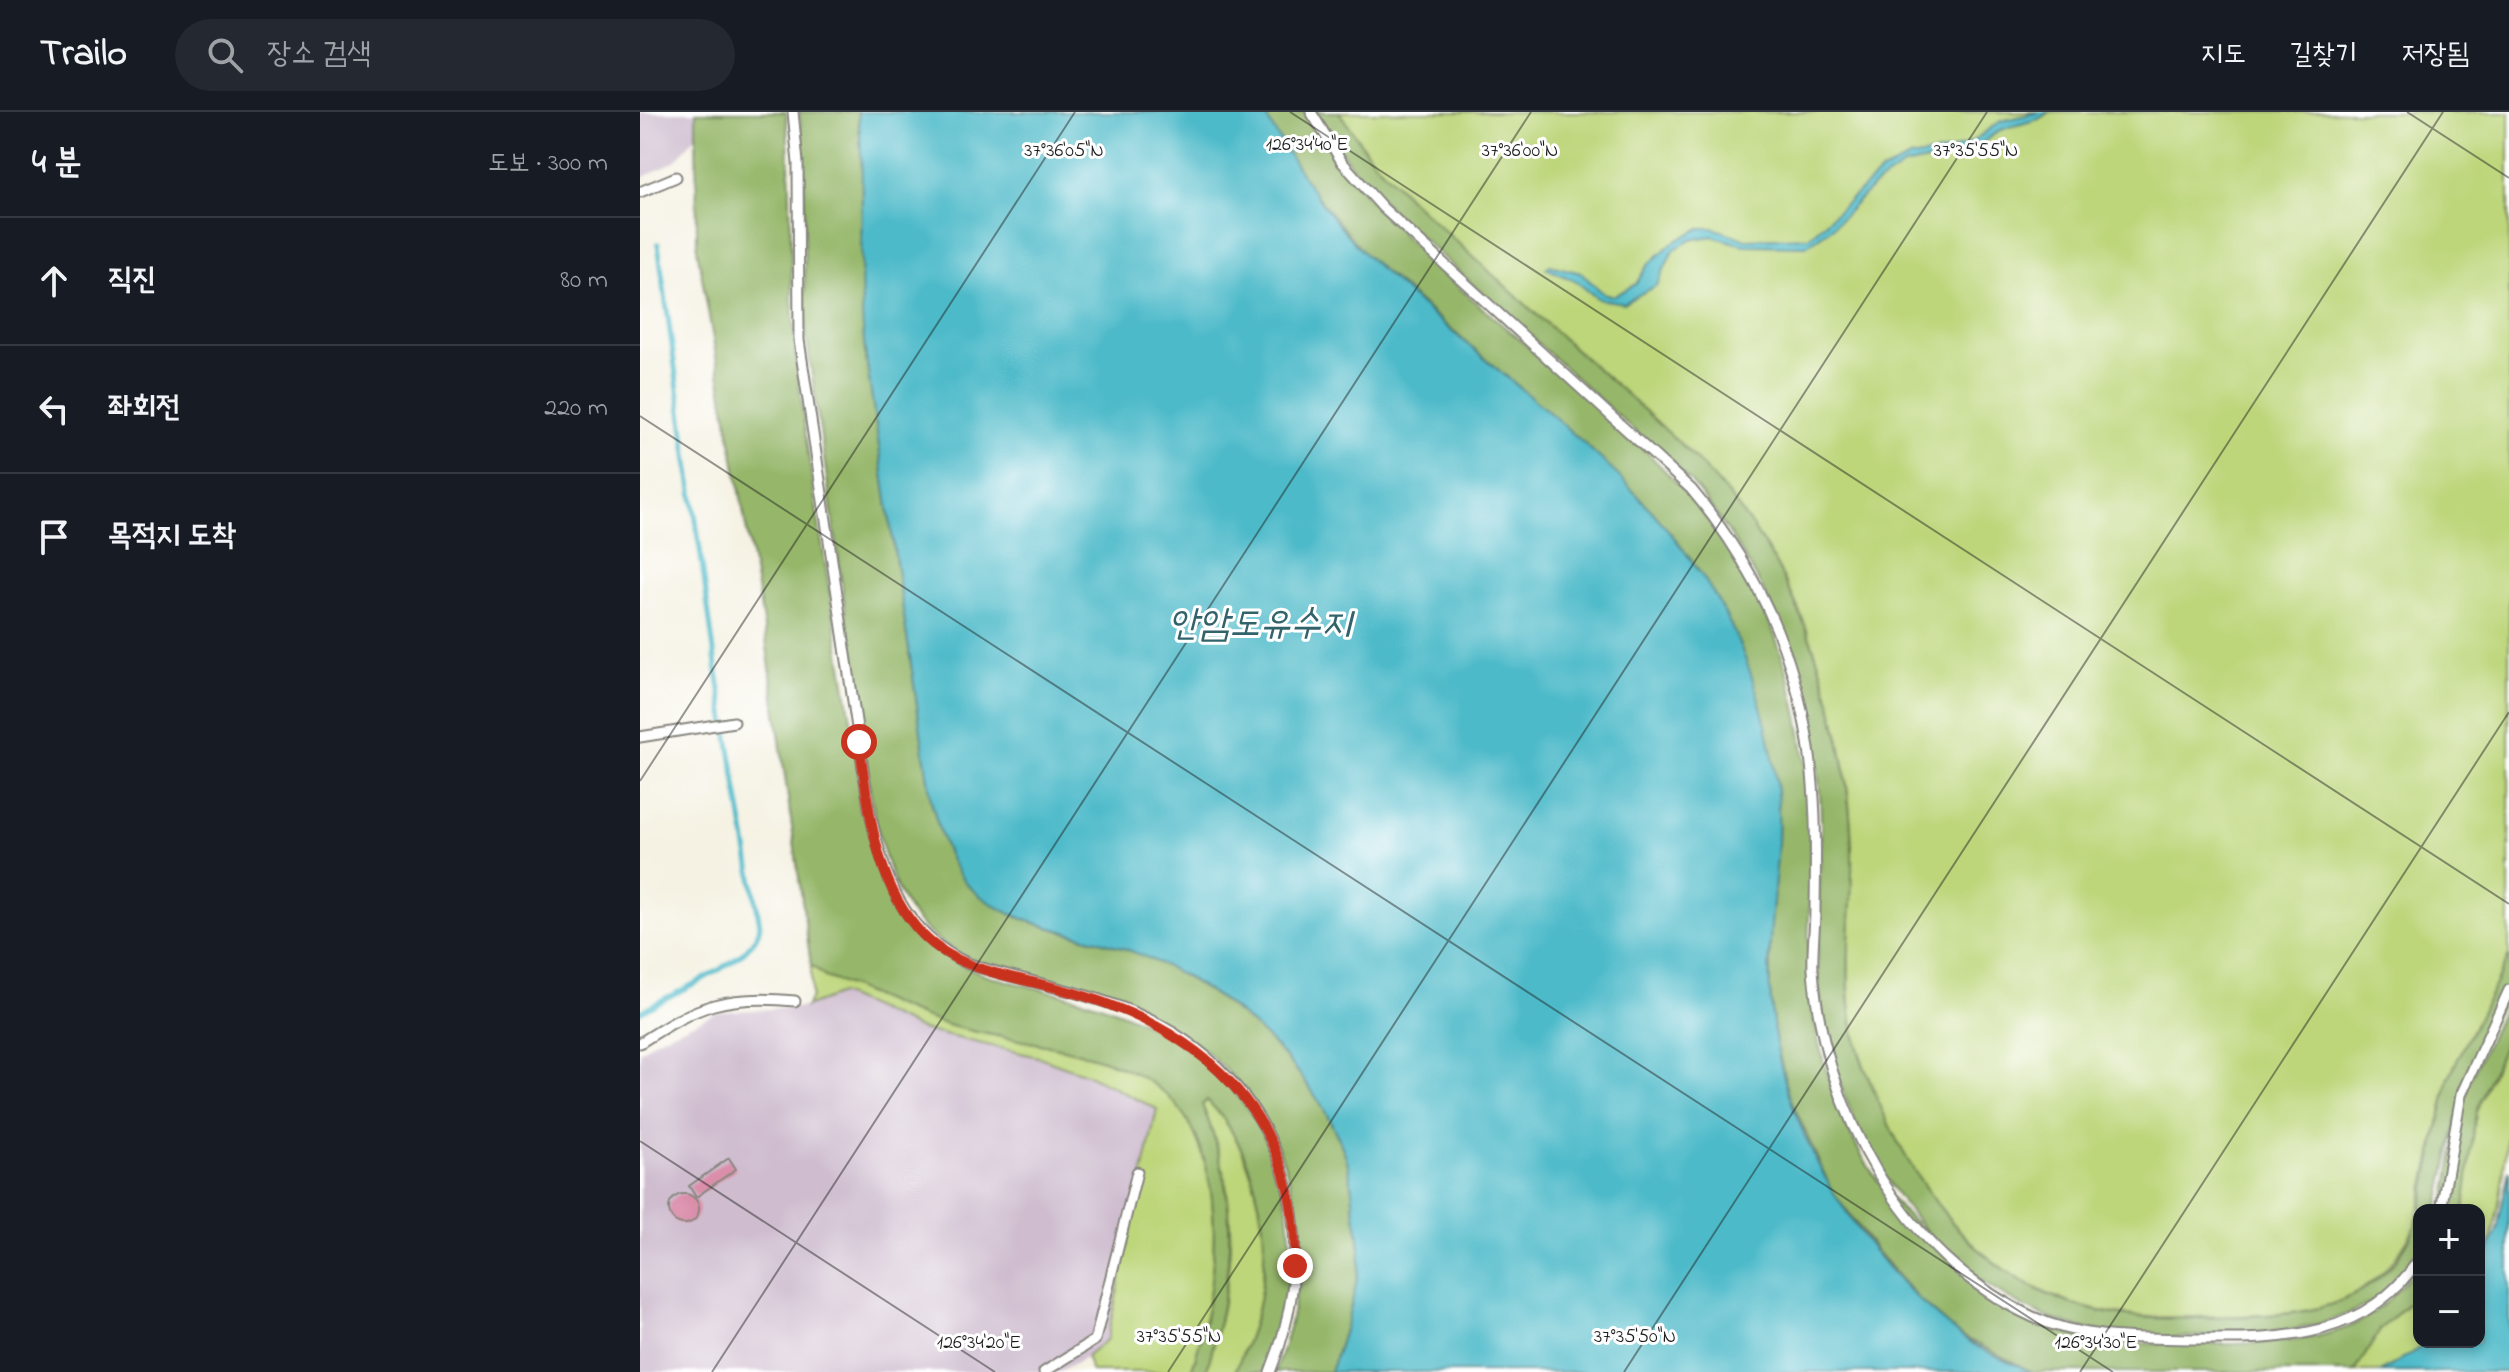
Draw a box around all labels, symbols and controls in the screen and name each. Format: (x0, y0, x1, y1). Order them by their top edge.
search box (175, 19, 735, 91)
text: Trailo (40, 27, 127, 83)
icon: search (203, 33, 247, 77)
text: 장소 검색 (267, 33, 371, 77)
text: 지도 (2201, 35, 2246, 76)
text: 길찾기 (2290, 35, 2357, 76)
text: 저장됨 (2401, 35, 2469, 76)
text: 126°34'40"E (1266, 131, 1348, 160)
text: 37°36'05"N (1024, 137, 1104, 166)
text: 37°36'00"N (1482, 137, 1558, 166)
text: 37°35'55"N (1934, 137, 2018, 166)
text: 4 분 (32, 139, 82, 189)
text: 도보 · 300 m (488, 145, 608, 183)
icon: ahead (32, 259, 76, 303)
text: 직진 (108, 259, 156, 303)
text: 80 m (560, 262, 608, 300)
icon: left (32, 387, 76, 431)
text: 좌회전 (108, 387, 180, 431)
text: 220 m (544, 390, 608, 428)
icon: arrive (32, 515, 76, 559)
text: 목적지 도착 (108, 515, 236, 559)
water label: 안암도유수지 (1168, 598, 1355, 654)
route start (841, 724, 877, 760)
map controls (2413, 1204, 2485, 1348)
button: + (2413, 1204, 2485, 1276)
route end (1277, 1248, 1313, 1284)
button: − (2413, 1276, 2485, 1348)
text: 37°35'55"N (1137, 1323, 1221, 1352)
text: 37°35'50"N (1594, 1323, 1676, 1352)
text: 126°34'20"E (937, 1329, 1021, 1358)
text: 126°34'30"E (2055, 1329, 2137, 1358)

